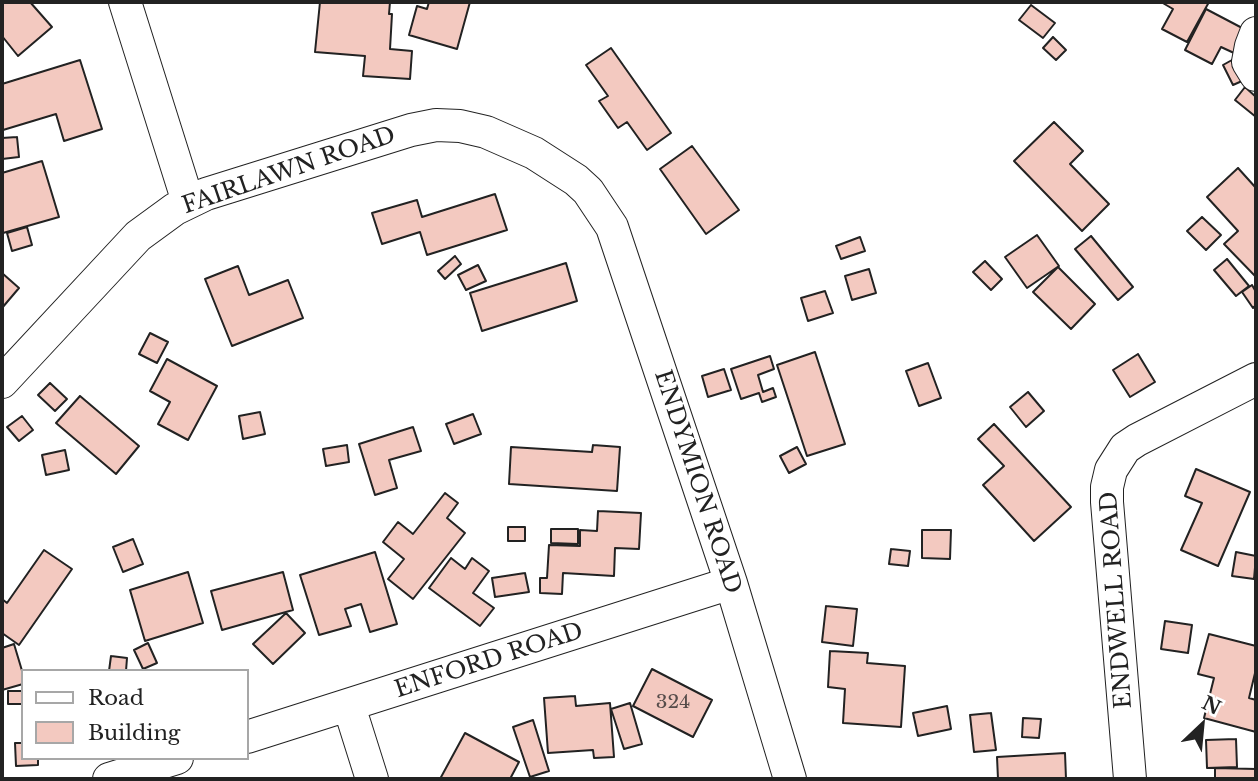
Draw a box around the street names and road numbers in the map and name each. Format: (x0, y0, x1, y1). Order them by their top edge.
street label: FAIRLAWN ROAD (179, 122, 399, 220)
street label: ENDYMION ROAD (648, 367, 746, 597)
street label: ENDWELL ROAD (1096, 490, 1138, 710)
street label: ENFORD ROAD (391, 618, 587, 704)

